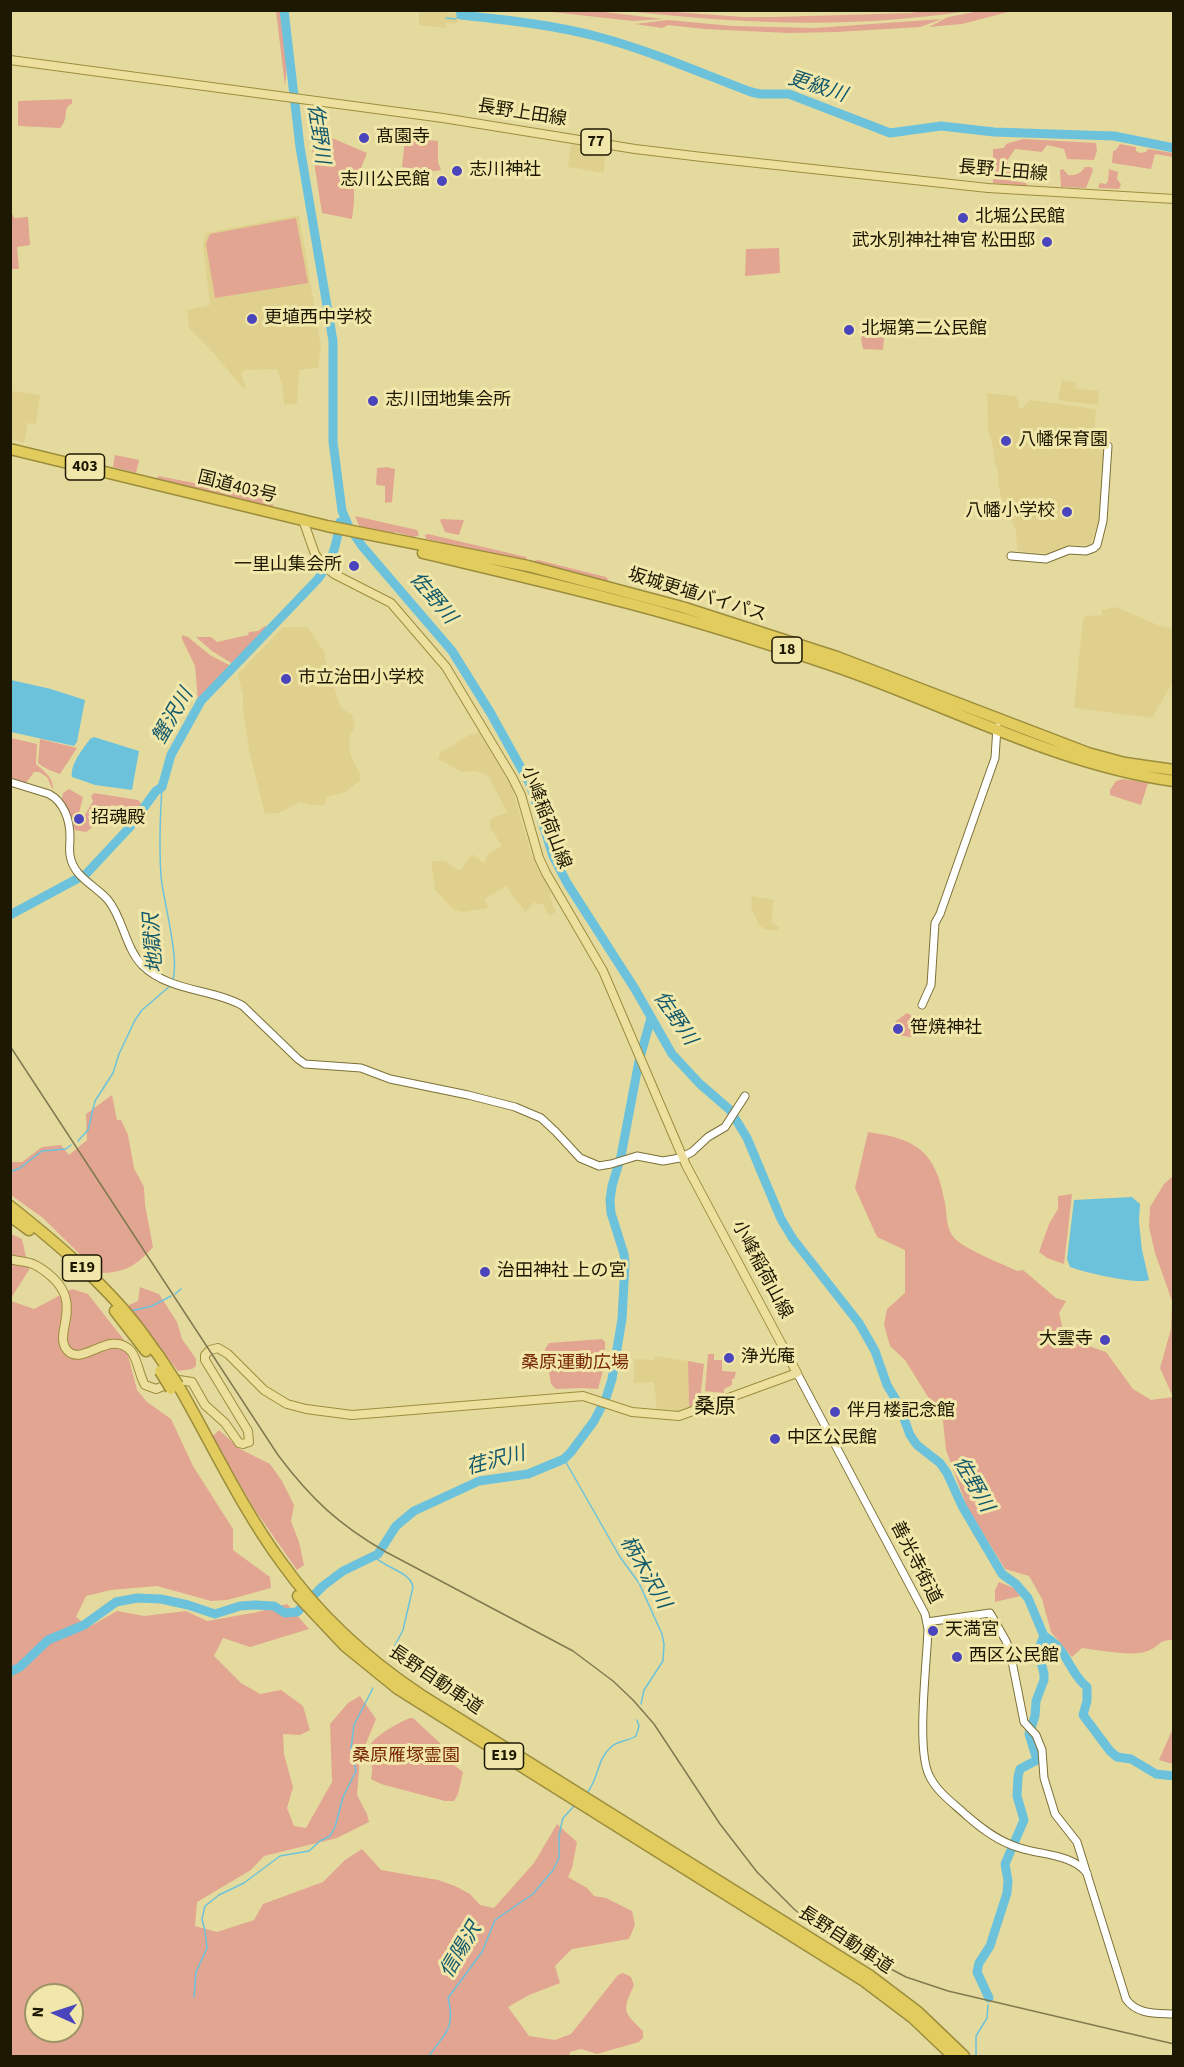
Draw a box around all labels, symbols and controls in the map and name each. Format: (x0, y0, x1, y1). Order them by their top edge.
water label: 更級川 (785, 67, 849, 109)
street label: 長野上田線 (476, 96, 568, 132)
water label: 佐野川 (301, 103, 333, 165)
place label: 髙園寺 (376, 127, 430, 149)
road number: 77 (581, 129, 611, 155)
marker: 髙園寺 (357, 131, 371, 145)
street label: 長野上田線 (957, 157, 1049, 187)
place label: 志川神社 (469, 160, 541, 182)
marker: 志川神社 (450, 164, 464, 178)
place label: 志川公民館 (340, 170, 430, 192)
marker: 志川公民館 (435, 174, 449, 188)
place label: 北堀公民館 (975, 207, 1065, 229)
marker: 北堀公民館 (956, 211, 970, 225)
place label: 武水別神社神官 松田邸 (851, 231, 1035, 253)
marker: 武水別神社神官 松田邸 (1040, 235, 1054, 249)
place label: 更埴西中学校 (264, 308, 372, 330)
marker: 更埴西中学校 (245, 312, 259, 326)
place label: 北堀第二公民館 (861, 319, 987, 341)
marker: 北堀第二公民館 (842, 323, 856, 337)
place label: 志川団地集会所 (385, 390, 511, 412)
marker: 志川団地集会所 (366, 394, 380, 408)
place label: 八幡保育園 (1018, 430, 1108, 452)
marker: 八幡保育園 (999, 434, 1013, 448)
road number: 403 (66, 454, 104, 480)
street label: 国道403号 (195, 468, 279, 508)
place label: 八幡小学校 (965, 501, 1055, 523)
marker: 八幡小学校 (1060, 505, 1074, 519)
place label: 一里山集会所 (234, 555, 342, 577)
marker: 一里山集会所 (347, 559, 361, 573)
street label: 坂城更埴バイパス (625, 565, 769, 627)
water label: 佐野川 (404, 568, 460, 630)
road number: 18 (772, 637, 802, 663)
place label: 市立治田小学校 (298, 668, 424, 690)
marker: 市立治田小学校 (279, 672, 293, 686)
water label: 蟹沢川 (149, 685, 199, 749)
street label: 小峰稲荷山線 (516, 764, 574, 872)
place label: 招魂殿 (91, 808, 145, 830)
marker: 招魂殿 (72, 812, 86, 826)
water label: 地獄沢 (141, 912, 169, 974)
water label: 佐野川 (647, 987, 701, 1051)
place label: 笹焼神社 (910, 1018, 982, 1040)
marker: 笹焼神社 (891, 1022, 905, 1036)
street label: 小峰稲荷山線 (726, 1217, 796, 1323)
road number: E19 (62, 1255, 101, 1281)
place label: 治田神社 上の宮 (497, 1261, 627, 1283)
marker: 治田神社 上の宮 (478, 1265, 492, 1279)
place label: 大雲寺 (1039, 1329, 1093, 1351)
marker: 大雲寺 (1098, 1333, 1112, 1347)
place label: 浄光庵 (741, 1347, 795, 1369)
marker: 浄光庵 (722, 1351, 736, 1365)
park label: 桑原運動広場 (521, 1353, 629, 1375)
district label: 桑原 (694, 1395, 736, 1421)
place label: 伴月楼記念館 (847, 1401, 955, 1423)
marker: 伴月楼記念館 (828, 1405, 842, 1419)
place label: 中区公民館 (787, 1428, 877, 1450)
marker: 中区公民館 (768, 1432, 782, 1446)
water label: 荏沢川 (464, 1443, 528, 1481)
water label: 佐野川 (947, 1453, 997, 1517)
street label: 善光寺街道 (885, 1518, 945, 1608)
water label: 柄木沢川 (614, 1532, 674, 1614)
place label: 天満宮 (945, 1620, 999, 1642)
marker: 天満宮 (926, 1624, 940, 1638)
street label: 長野自動車道 (384, 1642, 486, 1720)
place label: 西区公民館 (969, 1646, 1059, 1668)
marker: 西区公民館 (950, 1650, 964, 1664)
road number: E19 (484, 1743, 524, 1769)
park label: 桑原雁塚霊園 (352, 1746, 460, 1768)
street label: 長野自動車道 (794, 1903, 896, 1979)
water label: 信陽沢 (436, 1919, 488, 1983)
north arrow (24, 1983, 84, 2043)
text: N (27, 2006, 49, 2018)

